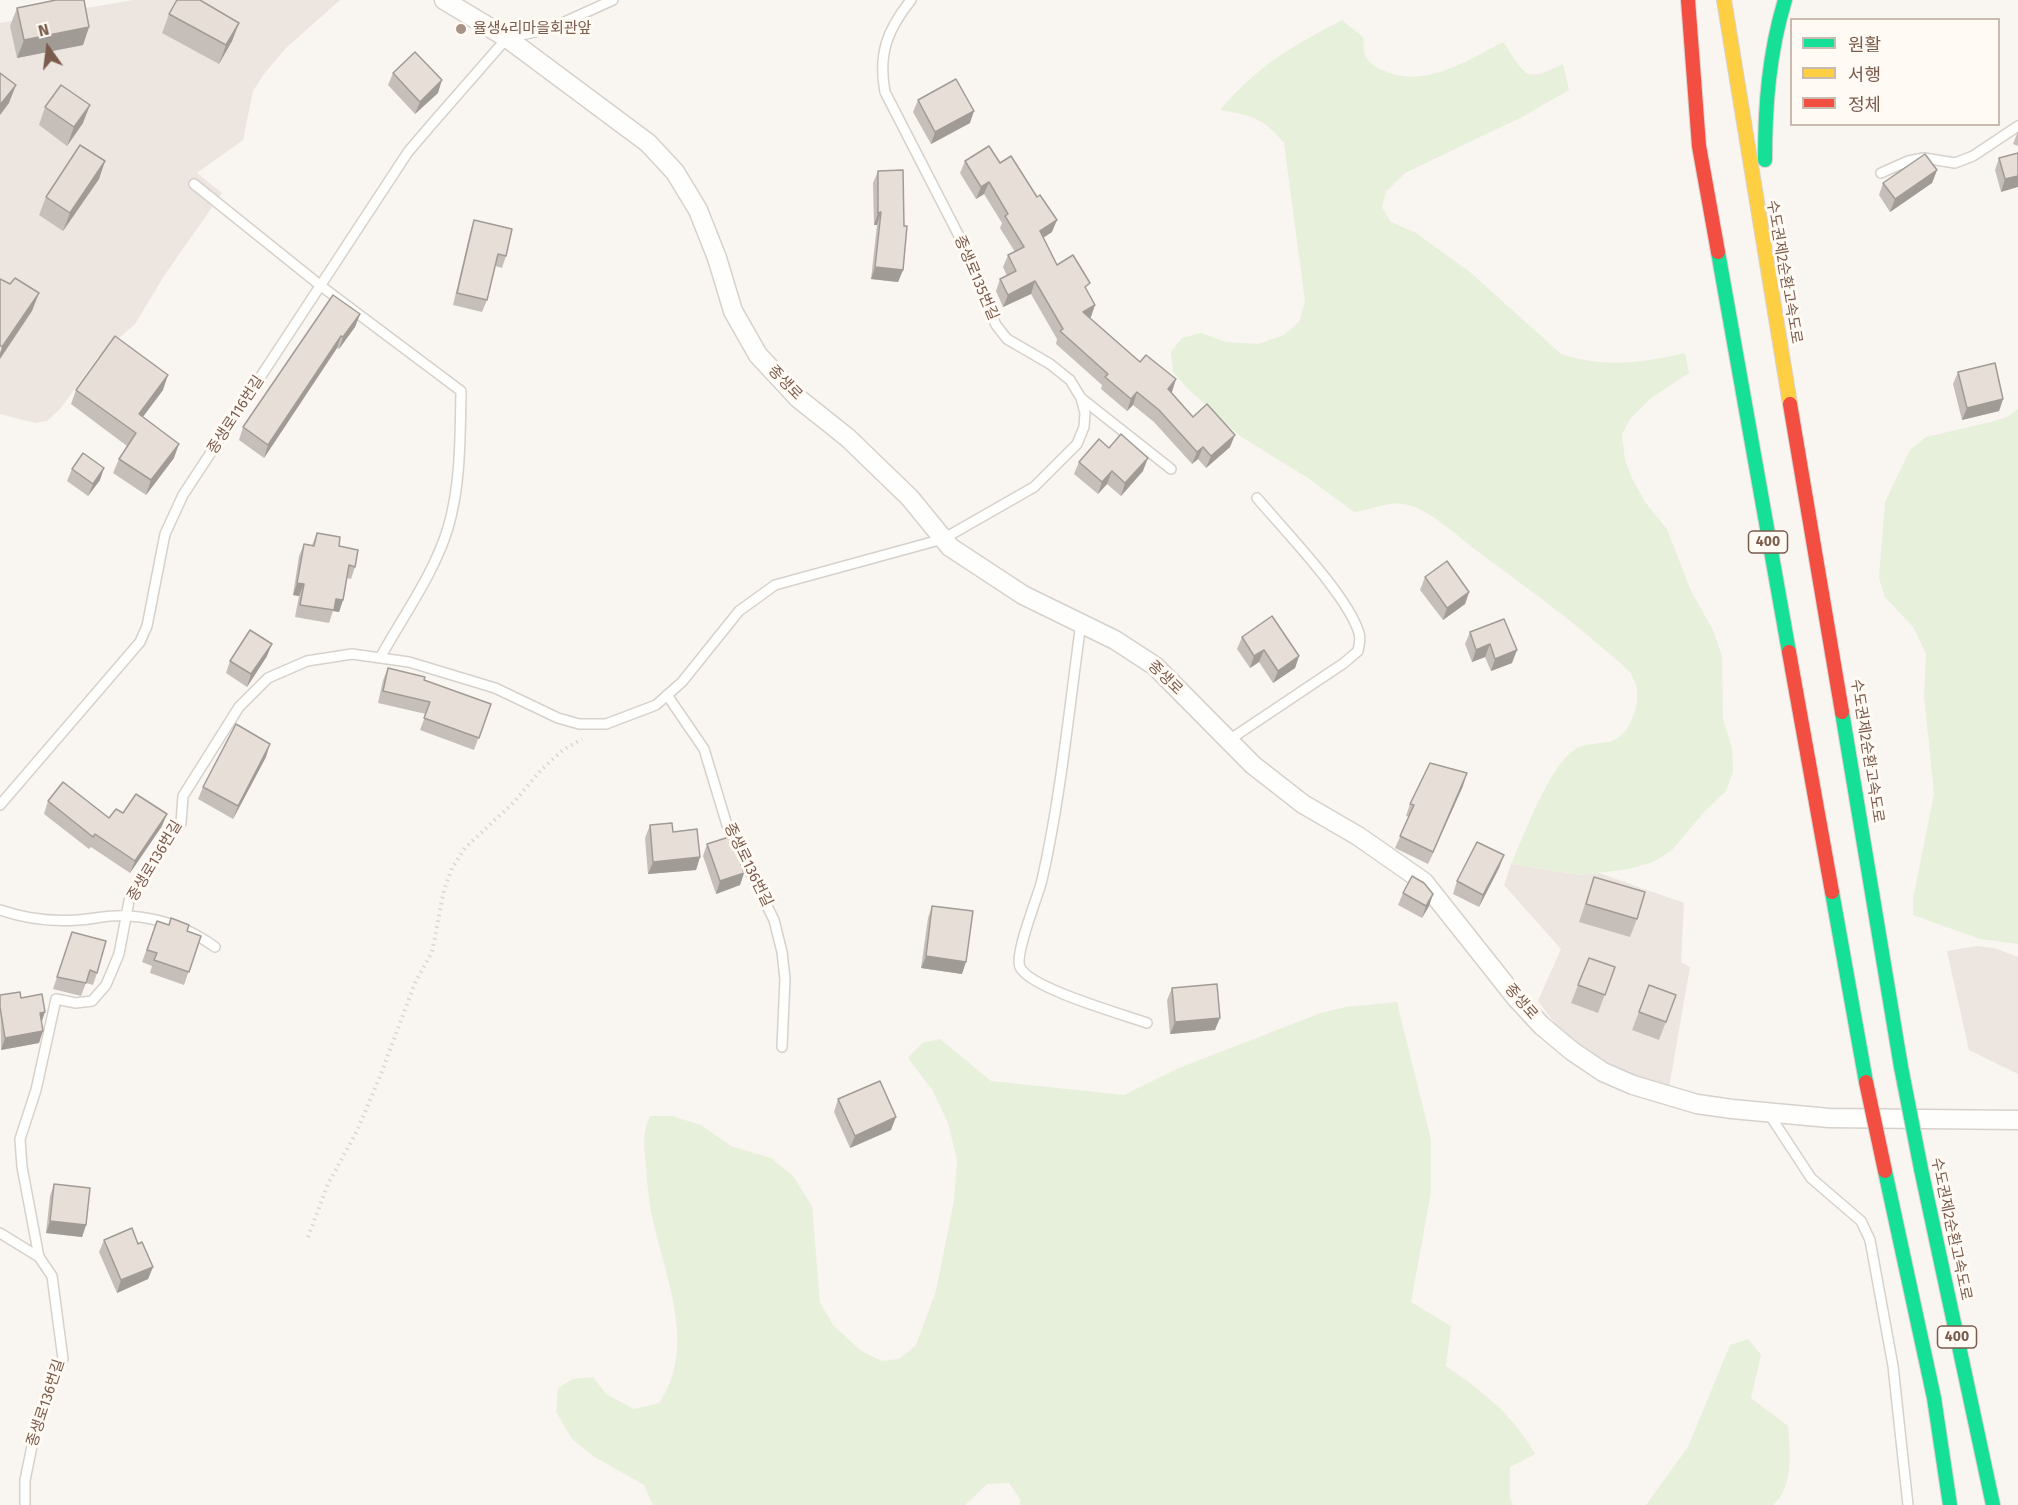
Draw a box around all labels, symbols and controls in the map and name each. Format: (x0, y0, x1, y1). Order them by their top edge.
north arrow (18, 18, 78, 78)
legend (1790, 18, 2000, 126)
text: N (36, 20, 51, 41)
place label: 율생4리마을회관앞 (473, 20, 591, 38)
marker: 율생4리마을회관앞 (454, 22, 468, 36)
text: 원활 (1848, 34, 1881, 56)
text: 서행 (1848, 64, 1881, 86)
text: 정체 (1848, 94, 1881, 116)
street label: 수도권제2순환고속도로 (1763, 199, 1805, 345)
street label: 종생로135번길 (950, 233, 1002, 323)
street label: 종생로 (764, 362, 806, 404)
street label: 종생로116번길 (204, 372, 268, 458)
road number: 400 (1748, 531, 1788, 553)
street label: 종생로 (1144, 657, 1186, 699)
street label: 수도권제2순환고속도로 (1847, 678, 1887, 824)
street label: 종생로136번길 (124, 817, 186, 905)
street label: 종생로136번길 (720, 820, 776, 910)
street label: 종생로 (1501, 980, 1541, 1024)
street label: 수도권제2순환고속도로 (1927, 1156, 1975, 1302)
road number: 400 (1938, 1326, 1976, 1348)
street label: 종생로136번길 (23, 1357, 69, 1449)

